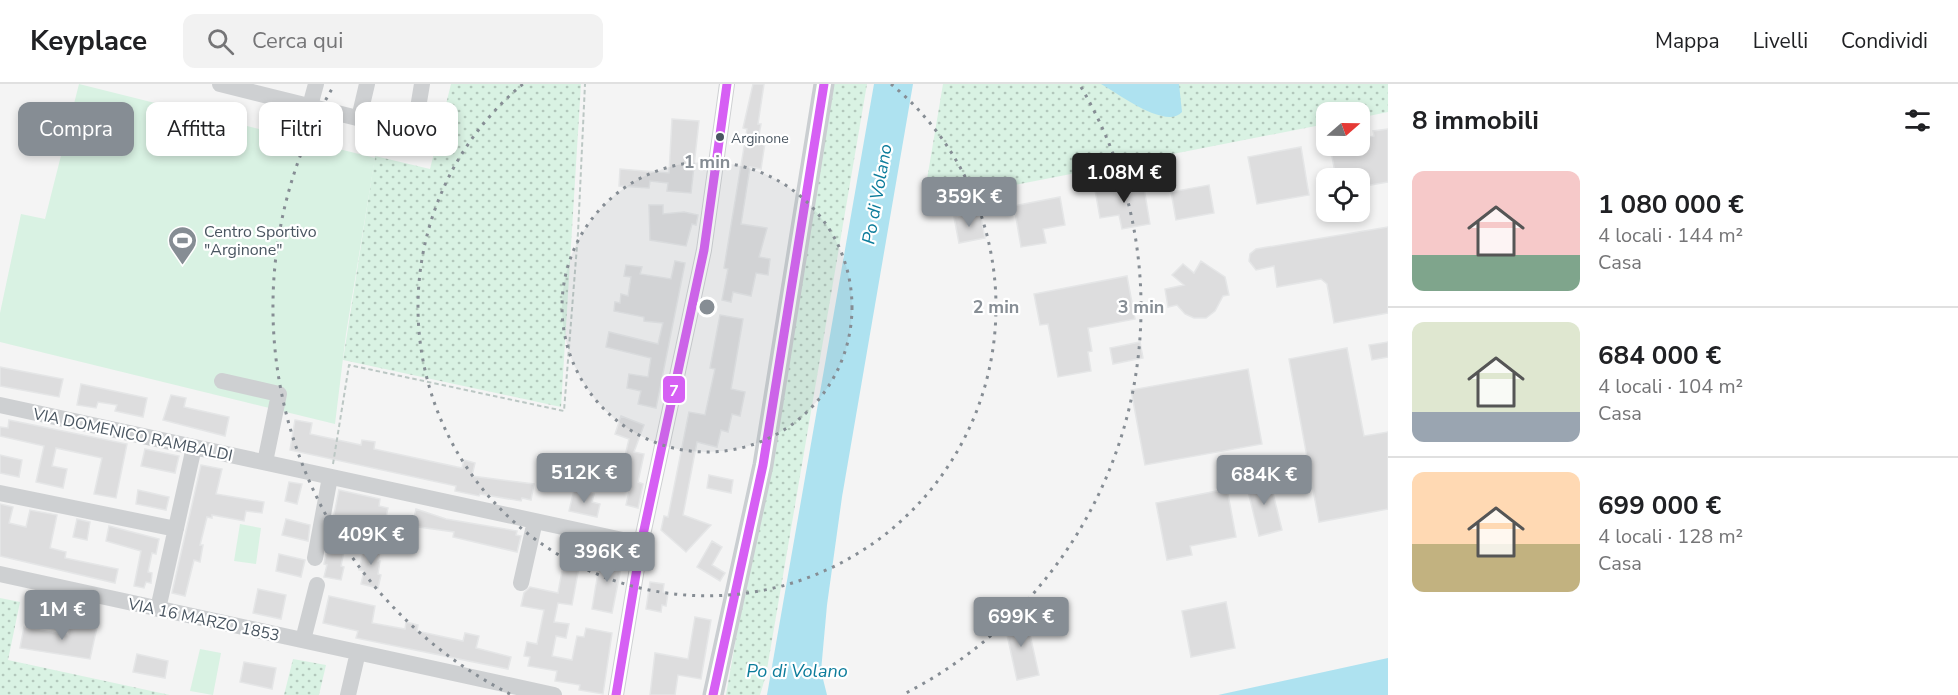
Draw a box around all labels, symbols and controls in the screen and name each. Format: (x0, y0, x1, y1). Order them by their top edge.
search box (183, 14, 603, 68)
text: Keyplace (30, 22, 147, 60)
icon: search (204, 25, 237, 58)
text: Cerca qui (252, 26, 343, 56)
text: Mappa (1655, 27, 1720, 55)
text: Livelli (1753, 27, 1808, 55)
text: Condividi (1841, 27, 1928, 55)
chip: Compra (18, 102, 134, 156)
chip: Affitta (146, 102, 247, 156)
chip: Filtri (259, 102, 343, 156)
chip: Nuovo (355, 102, 458, 156)
north arrow (1316, 102, 1370, 156)
map controls (1316, 102, 1370, 222)
text: 8 immobili (1412, 103, 1539, 138)
icon: filters (1901, 104, 1934, 137)
place label: Arginone (731, 129, 789, 148)
marker: Arginone (714, 131, 726, 143)
water label: Po di Volano (856, 142, 898, 246)
text: 1 min (684, 150, 730, 174)
pin: 1.08M € (1069, 153, 1179, 204)
text: 1.08M € (1086, 159, 1162, 186)
button: locate (1316, 168, 1370, 222)
pin: 359K € (920, 177, 1018, 228)
text: 359K € (936, 183, 1002, 210)
text: 1 080 000 € (1598, 187, 1744, 222)
icon: home (1460, 195, 1532, 267)
place label: Centro Sportivo "Arginone" (204, 221, 317, 261)
text: 4 locali · 144 m² (1598, 222, 1743, 249)
sports icon: Centro Sportivo "Arginone" (167, 224, 199, 266)
text: Casa (1598, 249, 1642, 276)
text: 2 min (973, 295, 1019, 319)
text: 3 min (1118, 295, 1164, 319)
centre of rings (697, 297, 717, 317)
text: 684 000 € (1598, 338, 1721, 373)
icon: home (1460, 346, 1532, 418)
text: 4 locali · 104 m² (1598, 373, 1743, 400)
line badge: 7 (662, 375, 686, 404)
text: 7 (669, 380, 679, 402)
text: Casa (1598, 400, 1642, 427)
street label: VIA DOMENICO RAMBALDI (30, 403, 235, 467)
pin: 512K € (535, 453, 633, 504)
pin: 684K € (1215, 455, 1313, 506)
text: 512K € (551, 459, 617, 486)
text: 684K € (1231, 461, 1297, 488)
text: 699 000 € (1598, 488, 1721, 523)
icon: home (1460, 496, 1532, 568)
pin: 409K € (322, 515, 420, 566)
text: 409K € (338, 521, 404, 548)
text: 4 locali · 128 m² (1598, 523, 1743, 550)
pin: 396K € (558, 532, 656, 583)
text: 396K € (574, 538, 640, 565)
text: Casa (1598, 550, 1642, 577)
pin: 1M € (26, 590, 98, 641)
street label: VIA 16 MARZO 1853 (125, 593, 282, 647)
text: 1M € (39, 596, 85, 623)
pin: 699K € (972, 597, 1070, 648)
text: 699K € (988, 603, 1054, 630)
water label: Po di Volano (746, 659, 848, 683)

